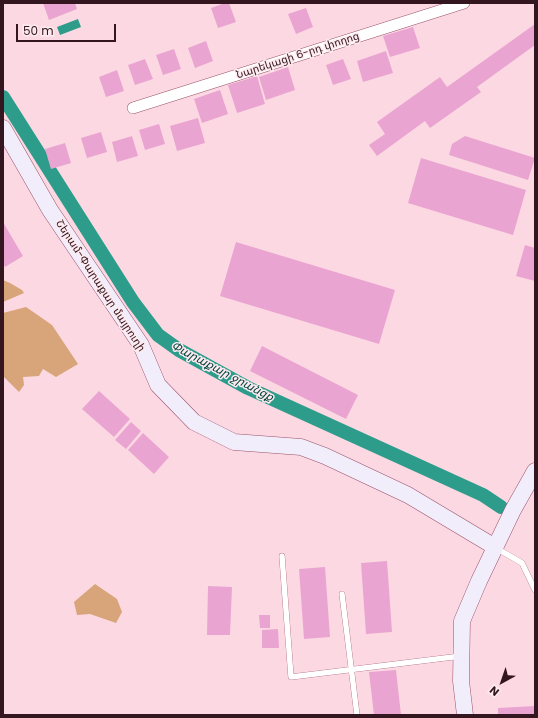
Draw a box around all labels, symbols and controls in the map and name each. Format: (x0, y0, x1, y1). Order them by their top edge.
scale bar (18, 16, 118, 42)
text: 50 m (23, 22, 54, 39)
street label: Նարեկացի 6-րդ փողոց (235, 30, 361, 82)
street label: Շերամ-Փարաքար մայրուղի (52, 218, 148, 354)
water label: Փարաքար ջրանցք (168, 339, 276, 405)
north arrow (482, 662, 522, 702)
text: N (486, 682, 503, 700)

